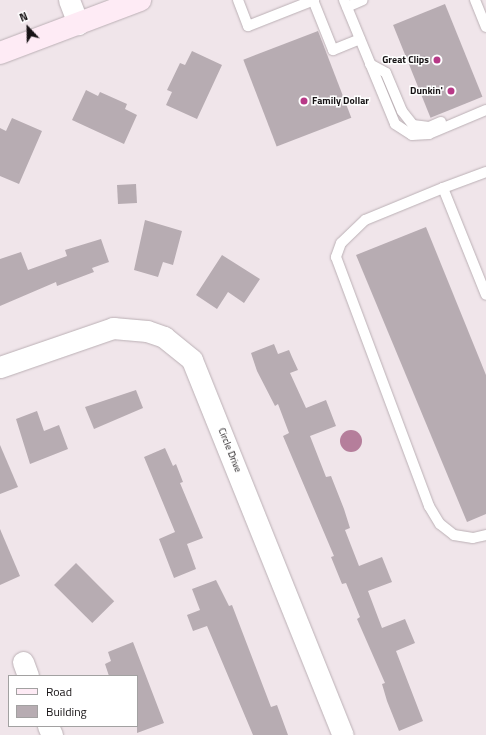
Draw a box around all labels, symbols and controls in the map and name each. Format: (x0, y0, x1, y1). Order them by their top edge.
north arrow (8, 8, 48, 48)
text: N (17, 8, 30, 26)
place label: Great Clips (382, 54, 429, 66)
marker: Great Clips (432, 55, 442, 65)
place label: Dunkin' (410, 85, 443, 97)
marker: Dunkin' (446, 86, 456, 96)
place label: Family Dollar (312, 95, 369, 107)
marker: Family Dollar (299, 96, 309, 106)
street label: Circle Drive (216, 426, 244, 474)
legend (8, 675, 138, 727)
text: Road (46, 682, 72, 701)
text: Building (46, 702, 87, 721)

